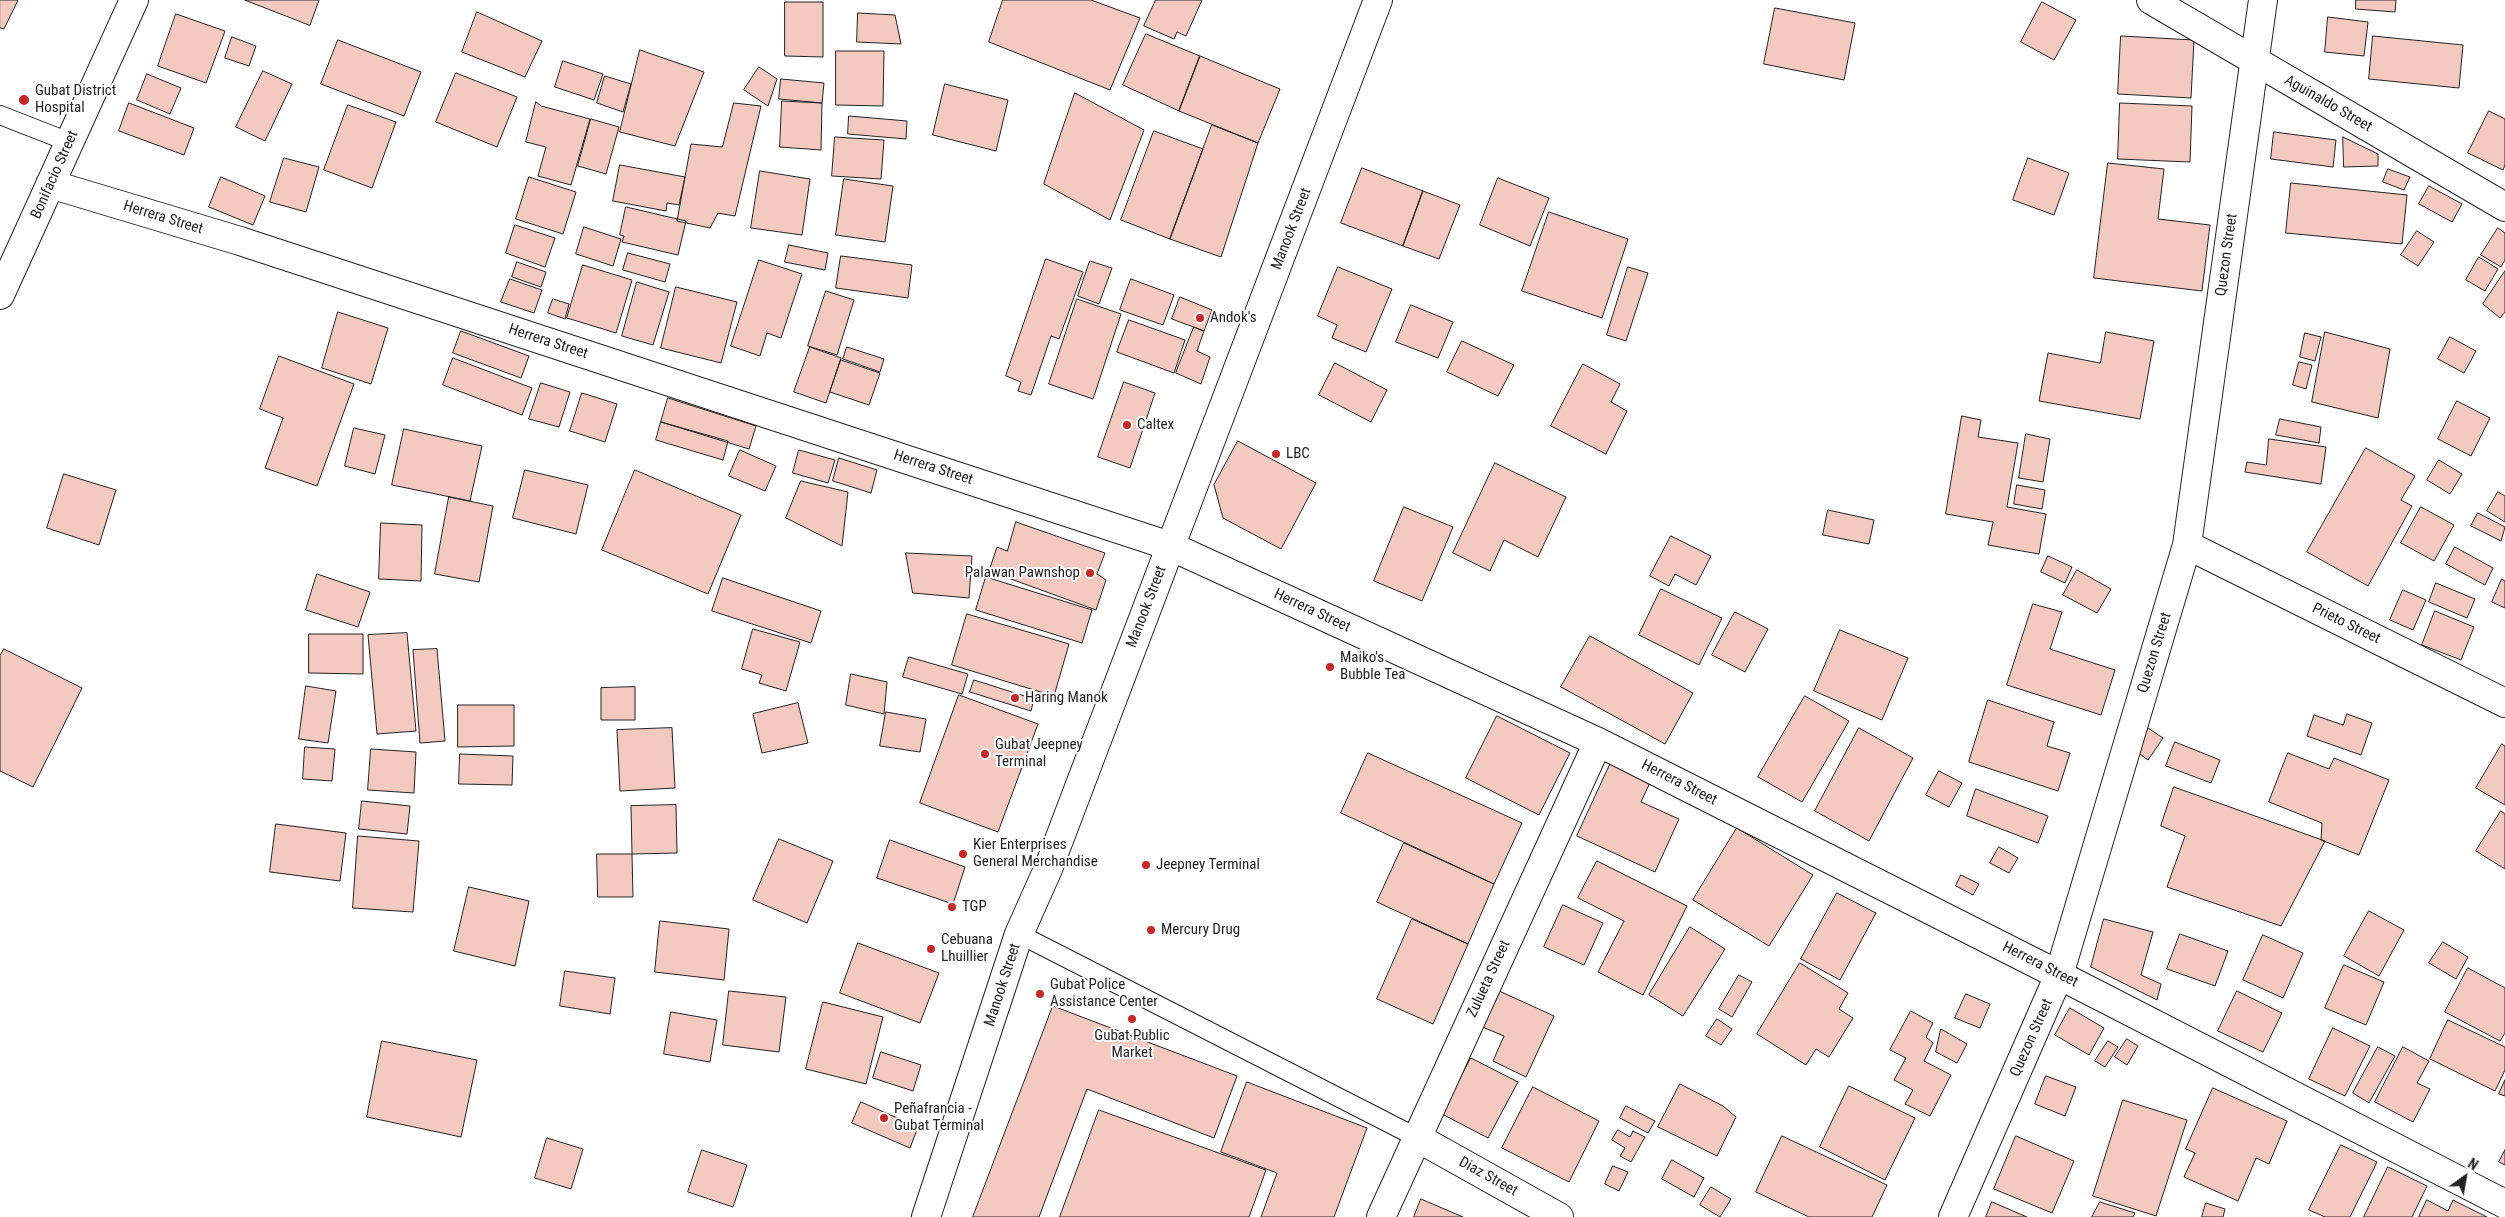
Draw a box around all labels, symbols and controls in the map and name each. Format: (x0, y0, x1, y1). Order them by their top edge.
street label: Aguinaldo Street (2281, 72, 2375, 136)
place label: Gubat District Hospital (35, 82, 116, 117)
marker: Gubat District Hospital (17, 93, 31, 107)
street label: Bonifacio Street (27, 128, 83, 222)
street label: Manook Street (1268, 186, 1316, 272)
street label: Herrera Street (121, 197, 205, 239)
street label: Quezon Street (2212, 213, 2242, 297)
place label: Andok's (1210, 309, 1257, 327)
marker: Andok's (1194, 312, 1206, 324)
street label: Herrera Street (506, 321, 590, 363)
place label: Caltex (1137, 416, 1174, 434)
marker: Caltex (1121, 419, 1133, 431)
place label: LBC (1286, 445, 1310, 463)
street label: Herrera Street (891, 447, 975, 489)
marker: LBC (1270, 448, 1282, 460)
place label: Palawan Pawnshop (965, 564, 1080, 582)
street label: Manook Street (1123, 564, 1171, 650)
marker: Palawan Pawnshop (1084, 567, 1096, 579)
street label: Herrera Street (1271, 585, 1353, 637)
street label: Prieto Street (2309, 600, 2383, 648)
street label: Quezon Street (2134, 611, 2176, 695)
place label: Maiko's Bubble Tea (1340, 649, 1405, 684)
marker: Maiko's Bubble Tea (1324, 661, 1336, 673)
place label: Haring Manok (1025, 689, 1108, 707)
marker: Haring Manok (1009, 692, 1021, 704)
place label: Gubat Jeepney Terminal (995, 736, 1083, 771)
marker: Gubat Jeepney Terminal (979, 748, 991, 760)
street label: Herrera Street (1638, 756, 1720, 810)
place label: Kier Enterprises General Merchandise (973, 836, 1098, 871)
marker: Kier Enterprises General Merchandise (957, 848, 969, 860)
place label: Jeepney Terminal (1156, 856, 1260, 874)
marker: Jeepney Terminal (1140, 859, 1152, 871)
place label: TGP (962, 898, 987, 916)
marker: TGP (946, 901, 958, 913)
place label: Mercury Drug (1161, 921, 1240, 939)
marker: Mercury Drug (1145, 924, 1157, 936)
place label: Cebuana Lhuillier (941, 931, 993, 966)
street label: Zulueta Street (1463, 938, 1515, 1020)
street label: Herrera Street (1999, 938, 2081, 992)
street label: Manook Street (981, 941, 1025, 1029)
marker: Cebuana Lhuillier (925, 943, 937, 955)
place label: Gubat Police Assistance Center (1050, 976, 1158, 1011)
marker: Gubat Police Assistance Center (1034, 988, 1046, 1000)
street label: Quezon Street (2007, 996, 2057, 1080)
marker: Gubat Public Market (1126, 1013, 1138, 1025)
place label: Gubat Public Market (1094, 1027, 1170, 1062)
place label: Peñafrancia - Gubat Terminal (894, 1100, 984, 1135)
marker: Peñafrancia - Gubat Terminal (878, 1112, 890, 1124)
north arrow (2440, 1152, 2490, 1202)
street label: Diaz Street (1455, 1154, 1521, 1200)
text: N (2465, 1155, 2481, 1173)

